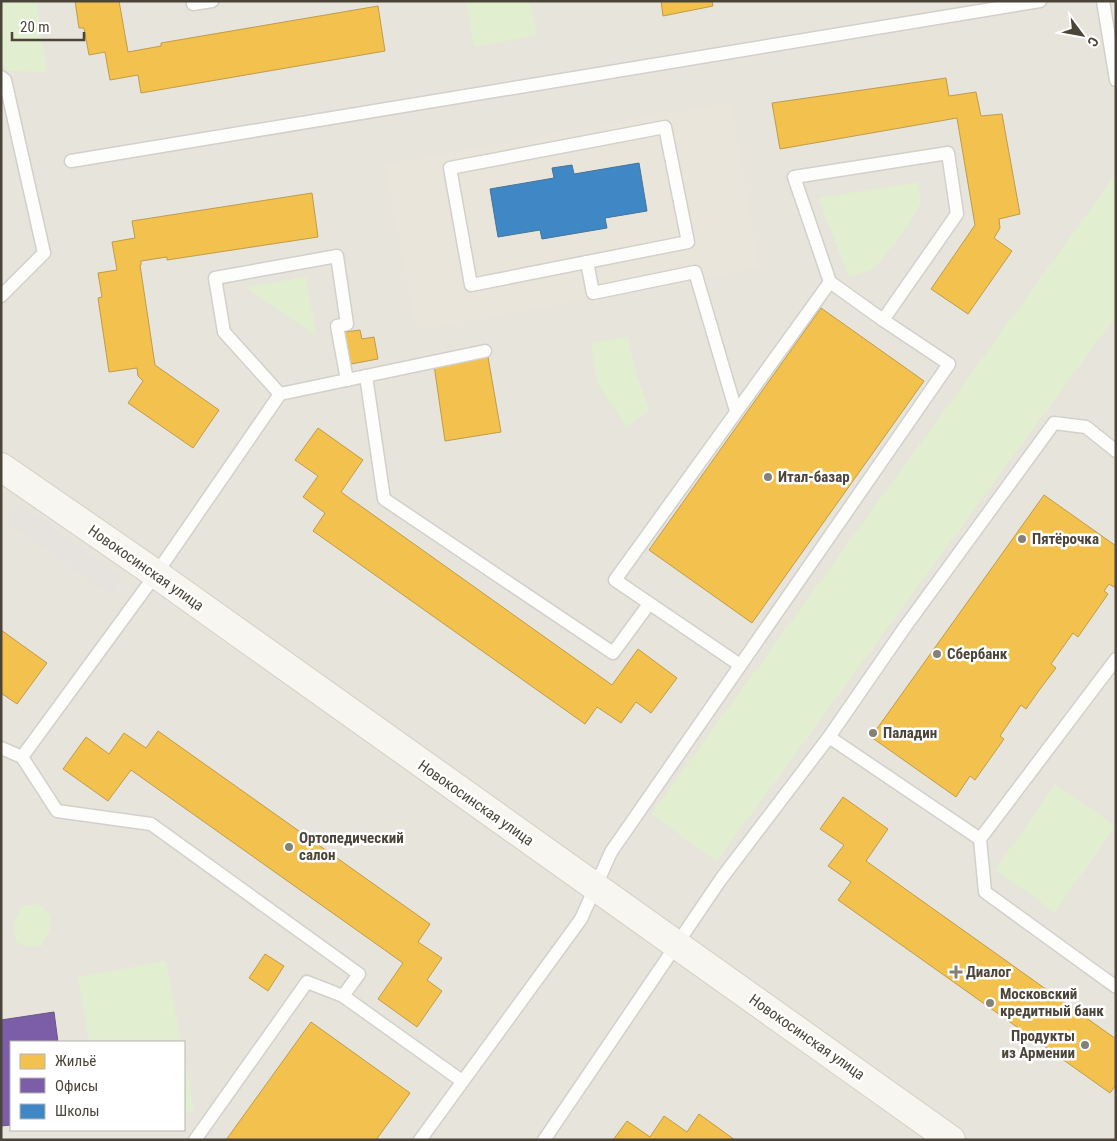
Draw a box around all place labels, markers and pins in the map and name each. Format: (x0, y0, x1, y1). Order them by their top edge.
place label: Итал-базар (778, 468, 850, 486)
marker: Итал-базар (762, 471, 774, 483)
place label: Пятёрочка (1032, 530, 1099, 548)
marker: Пятёрочка (1016, 533, 1028, 545)
place label: Сбербанк (947, 645, 1008, 663)
marker: Сбербанк (931, 648, 943, 660)
place label: Паладин (883, 724, 937, 742)
marker: Паладин (867, 727, 879, 739)
place label: Ортопедический салон (299, 829, 404, 864)
marker: Ортопедический салон (283, 841, 295, 853)
place label: Диалог (966, 963, 1011, 981)
marker: Диалог (950, 966, 962, 978)
place label: Московский кредитный банк (1000, 985, 1104, 1020)
marker: Московский кредитный банк (984, 997, 996, 1009)
place label: Продукты из Армении (1002, 1027, 1075, 1062)
marker: Продукты из Армении (1079, 1039, 1091, 1051)

